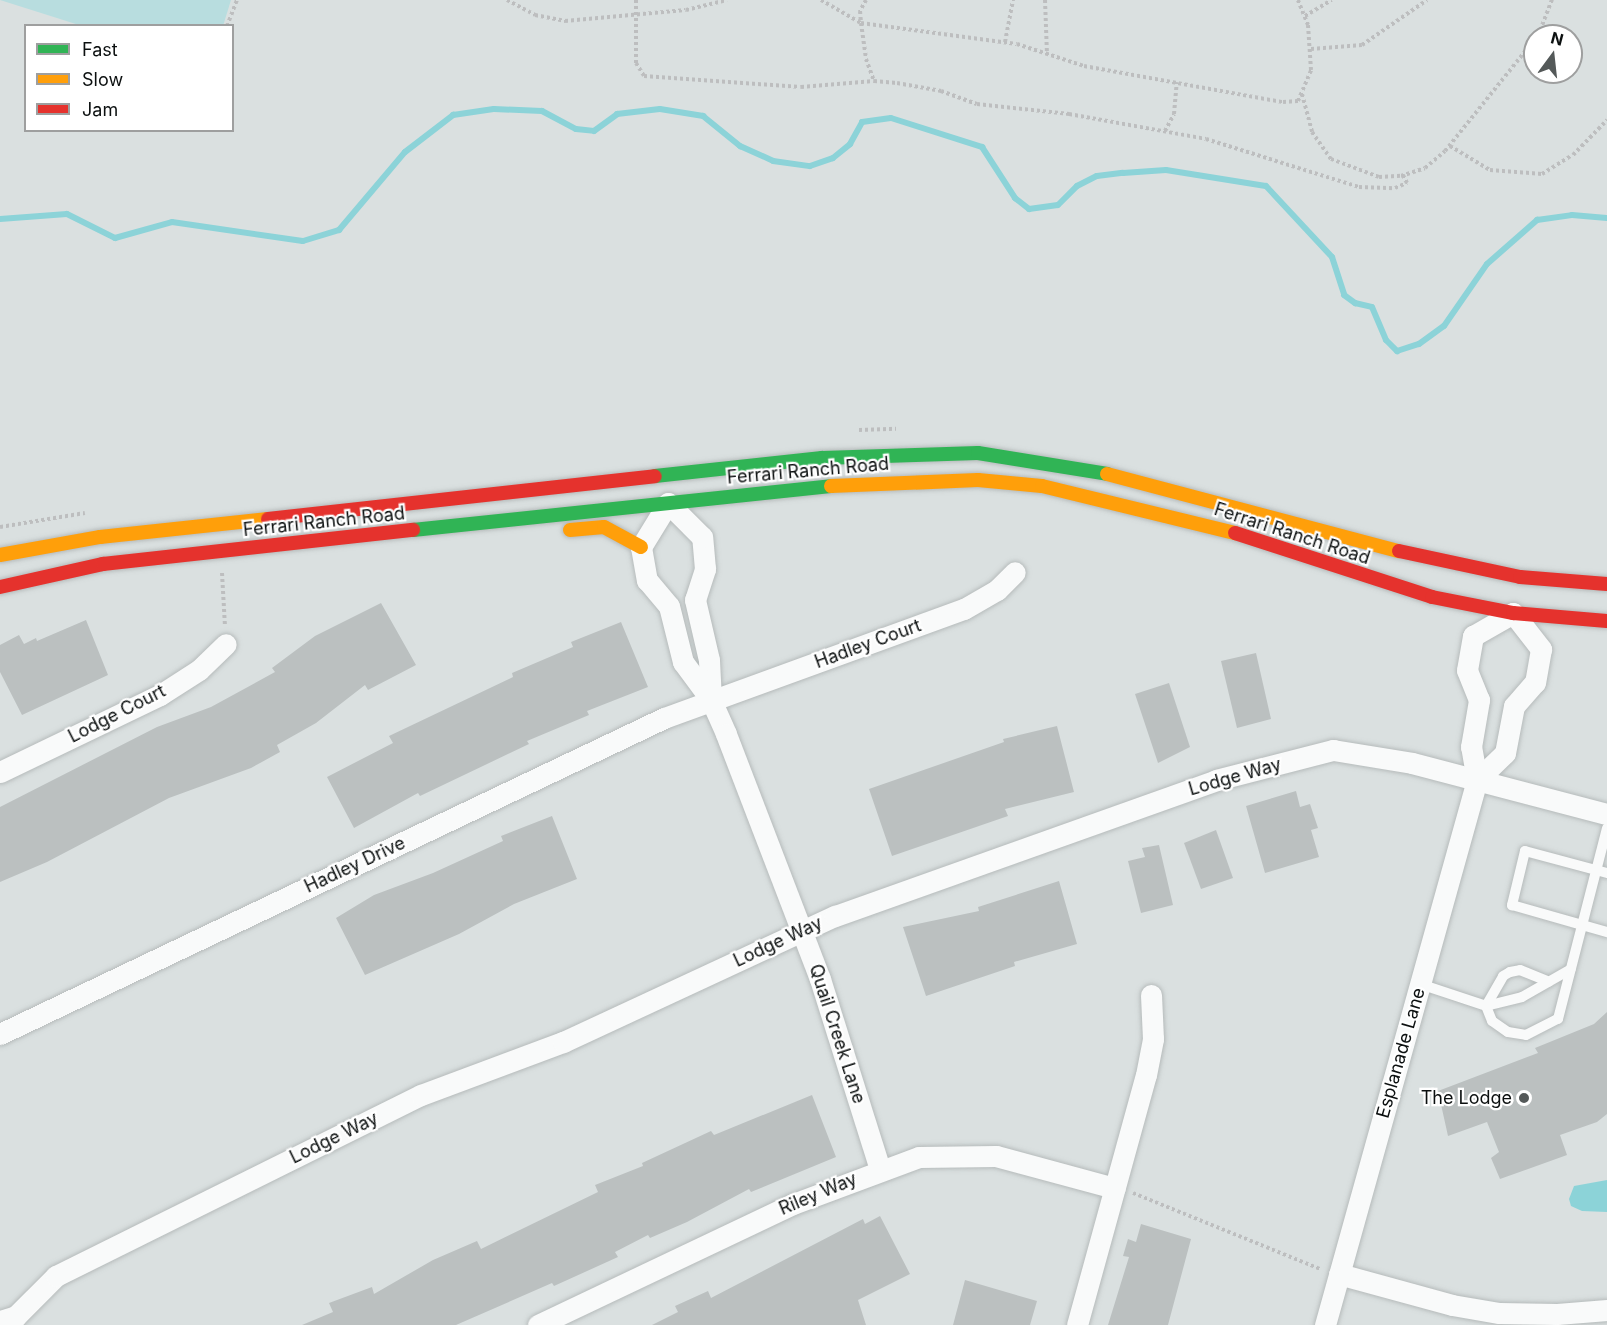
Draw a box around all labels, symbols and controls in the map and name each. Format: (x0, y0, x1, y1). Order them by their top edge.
legend (24, 24, 234, 132)
north arrow (1523, 24, 1583, 84)
text: N (1549, 27, 1566, 50)
text: Fast (82, 39, 118, 60)
text: Slow (82, 69, 123, 90)
text: Jam (82, 99, 118, 120)
street label: Ferrari Ranch Road (726, 453, 890, 489)
street label: Ferrari Ranch Road (1211, 499, 1373, 569)
street label: Ferrari Ranch Road (242, 503, 406, 541)
street label: Hadley Court (812, 615, 924, 673)
street label: Lodge Court (65, 680, 169, 748)
street label: Lodge Way (1186, 753, 1284, 801)
street label: Hadley Drive (301, 832, 409, 898)
street label: Lodge Way (730, 912, 826, 972)
street label: Quail Creek Lane (804, 962, 870, 1106)
street label: Esplanade Lane (1372, 985, 1430, 1121)
place label: The Lodge (1421, 1087, 1512, 1109)
marker: The Lodge (1517, 1091, 1531, 1105)
street label: Lodge Way (286, 1107, 382, 1169)
street label: Riley Way (776, 1168, 860, 1220)

